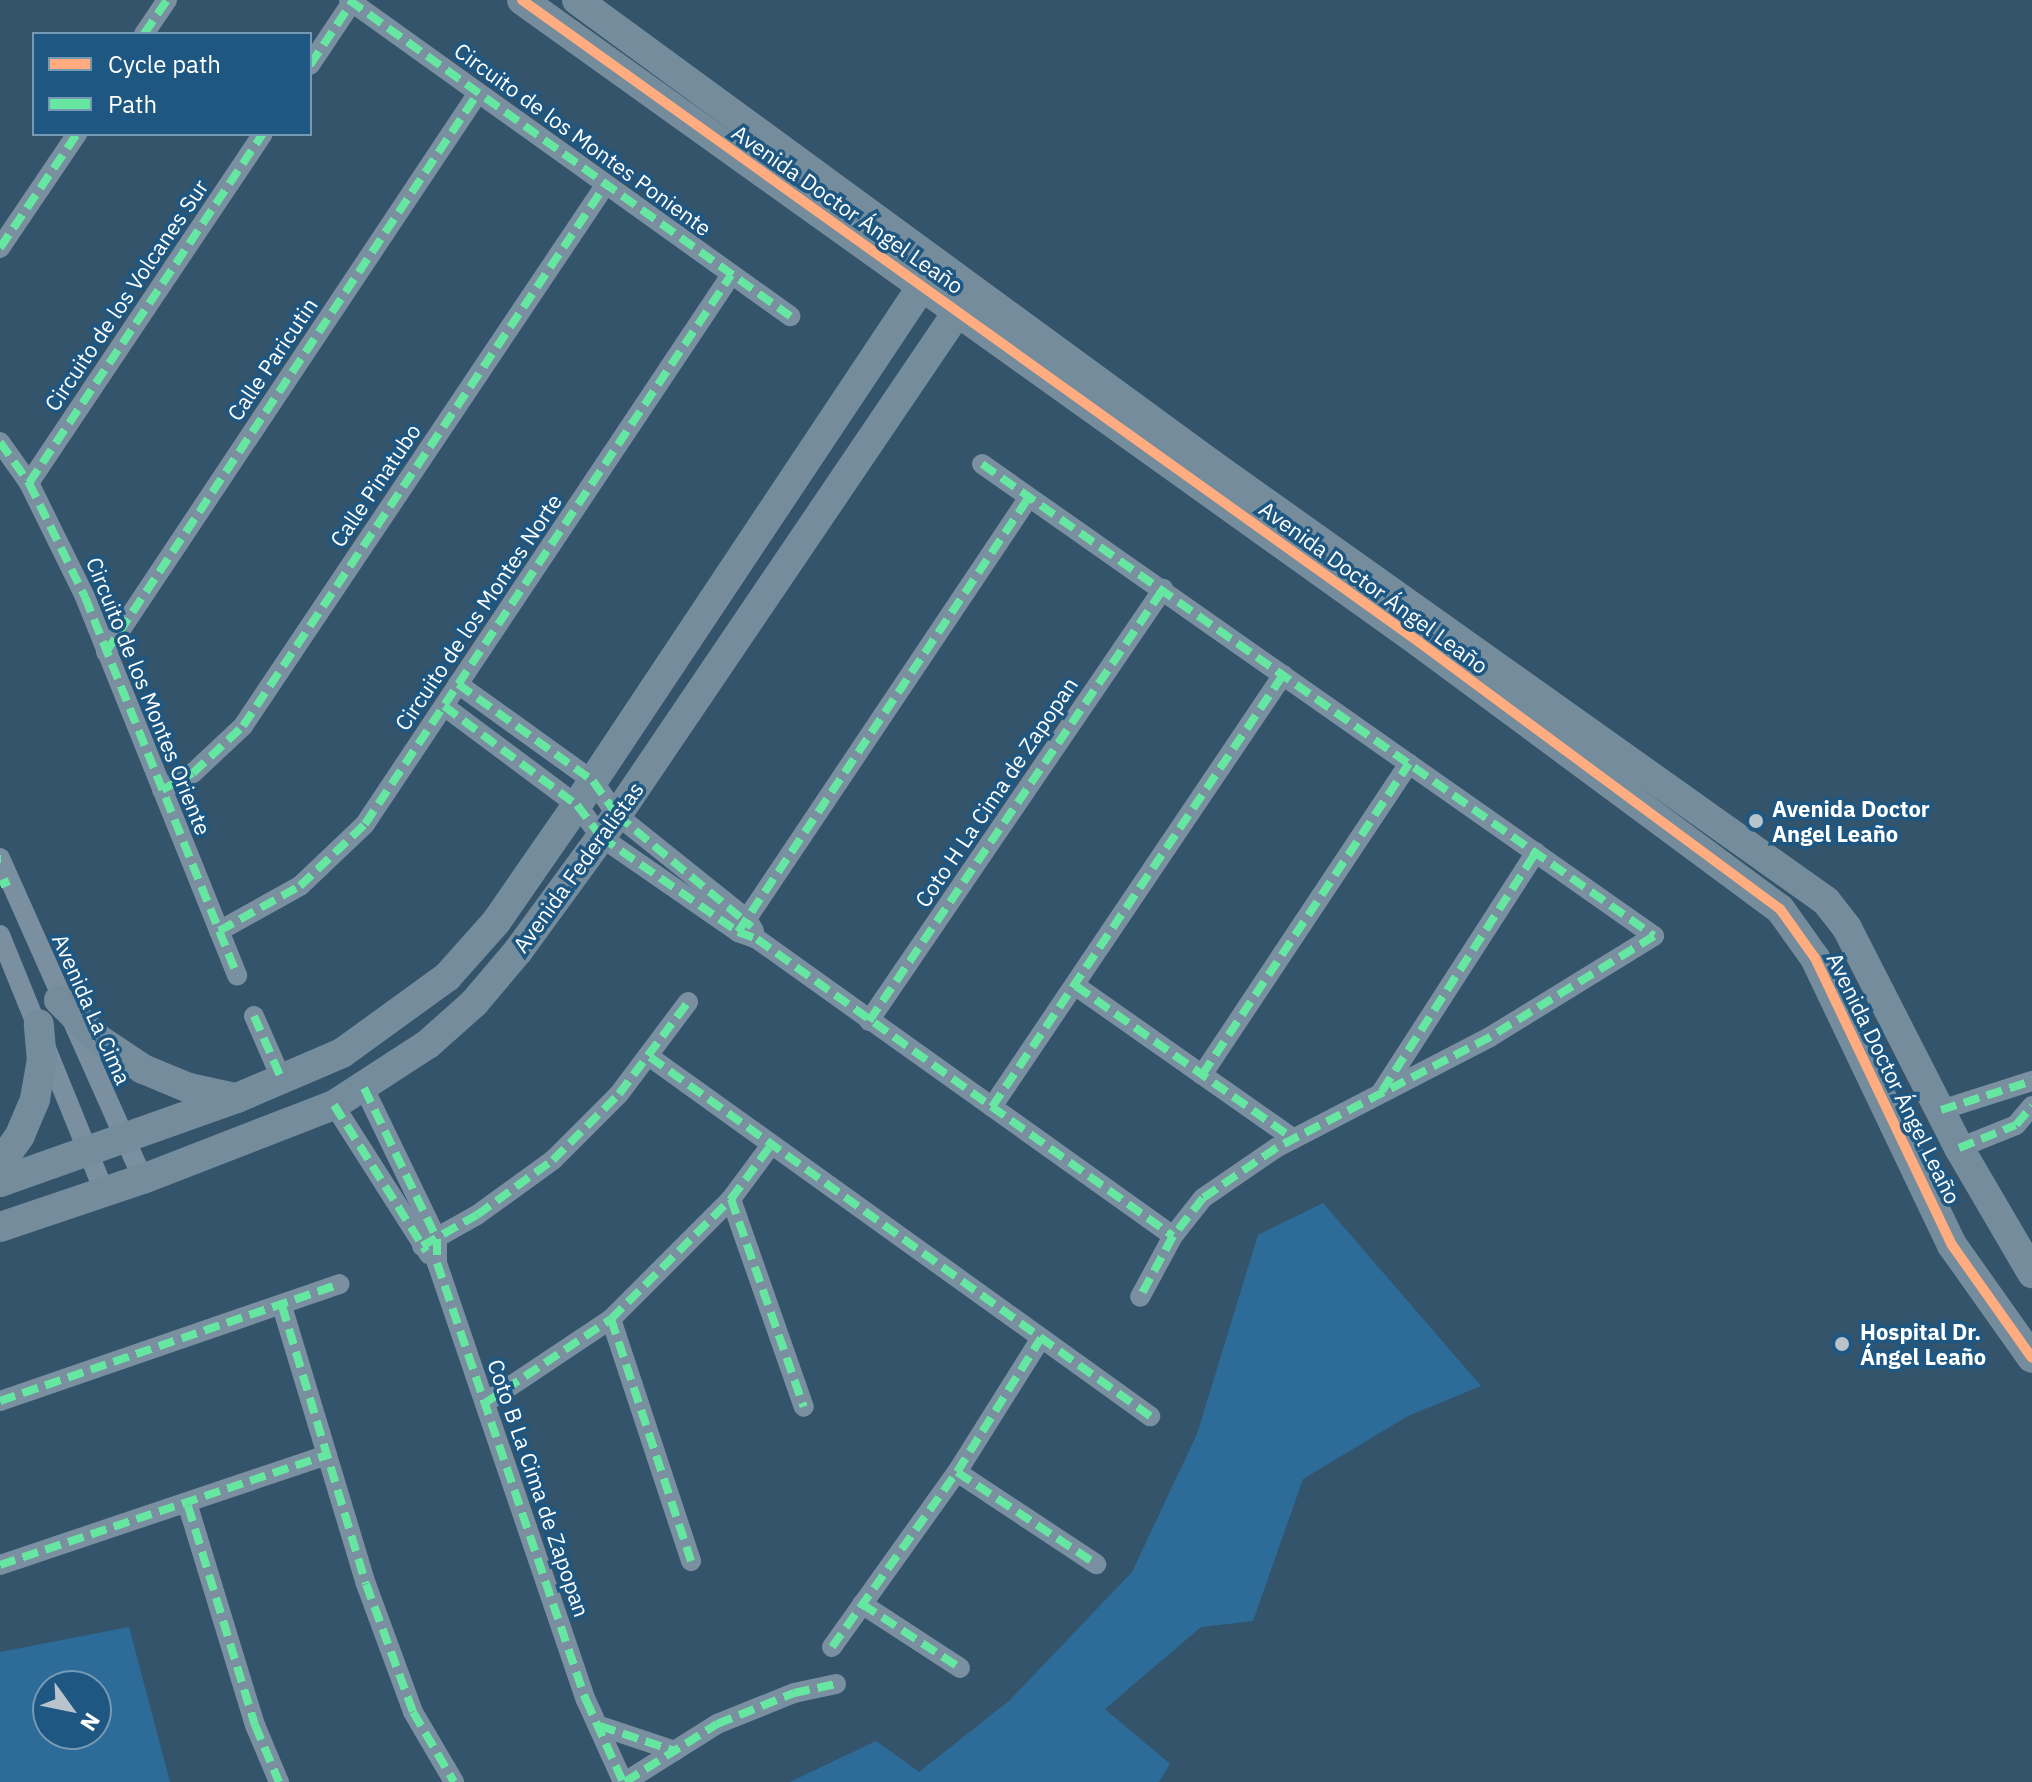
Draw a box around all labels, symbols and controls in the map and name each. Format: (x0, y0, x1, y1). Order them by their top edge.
legend (32, 32, 312, 136)
street label: Circuito de los Montes Poniente (449, 37, 717, 241)
text: Cycle path (108, 48, 221, 80)
text: Path (108, 88, 157, 120)
street label: Avenida Doctor Ángel Leaño (727, 119, 969, 299)
street label: Circuito de los Volcanes Sur (39, 174, 213, 416)
street label: Calle Paricutin (221, 293, 323, 425)
street label: Calle Pinatubo (324, 418, 426, 552)
street label: Circuito de los Montes Norte (389, 489, 567, 735)
street label: Avenida Doctor Ángel Leaño (1255, 495, 1493, 679)
street label: Circuito de los Montes Oriente (81, 553, 217, 839)
street label: Coto H La Cima de Zapopan (909, 672, 1083, 912)
street label: Avenida Federalistas (507, 776, 649, 958)
place label: Avenida Doctor Angel Leaño (1772, 795, 1930, 846)
marker: Avenida Doctor Angel Leaño (1747, 812, 1765, 830)
street label: Avenida La Cima (47, 930, 137, 1088)
street label: Avenida Doctor Ángel Leaño (1822, 948, 1966, 1208)
place label: Hospital Dr. Ángel Leaño (1860, 1318, 1986, 1370)
marker: Hospital Dr. Ángel Leaño (1831, 1333, 1853, 1355)
street label: Coto B La Cima de Zapopan (482, 1356, 596, 1620)
north arrow (32, 1670, 112, 1750)
text: N (74, 1708, 107, 1737)

